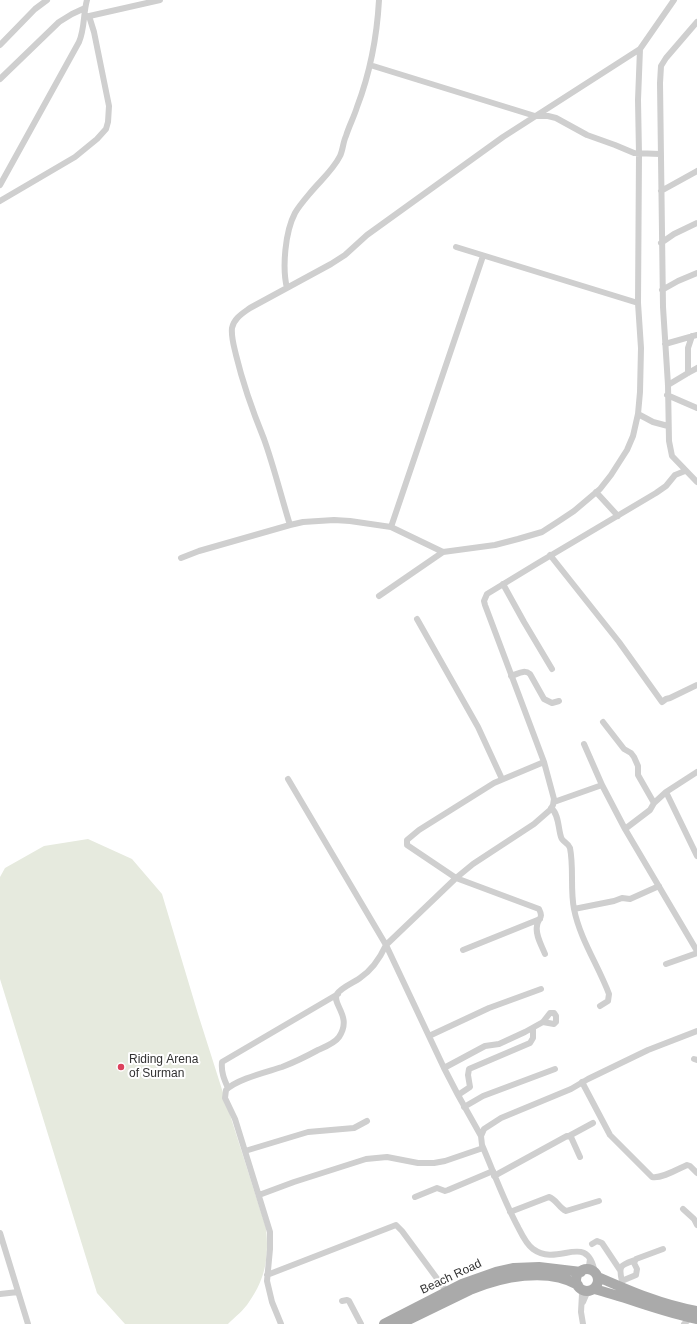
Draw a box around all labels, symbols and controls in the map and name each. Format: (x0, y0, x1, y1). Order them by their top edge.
place label: Riding Arena of Surman (129, 1053, 198, 1081)
marker: Riding Arena of Surman (116, 1062, 126, 1072)
street label: Beach Road (418, 1257, 484, 1297)

